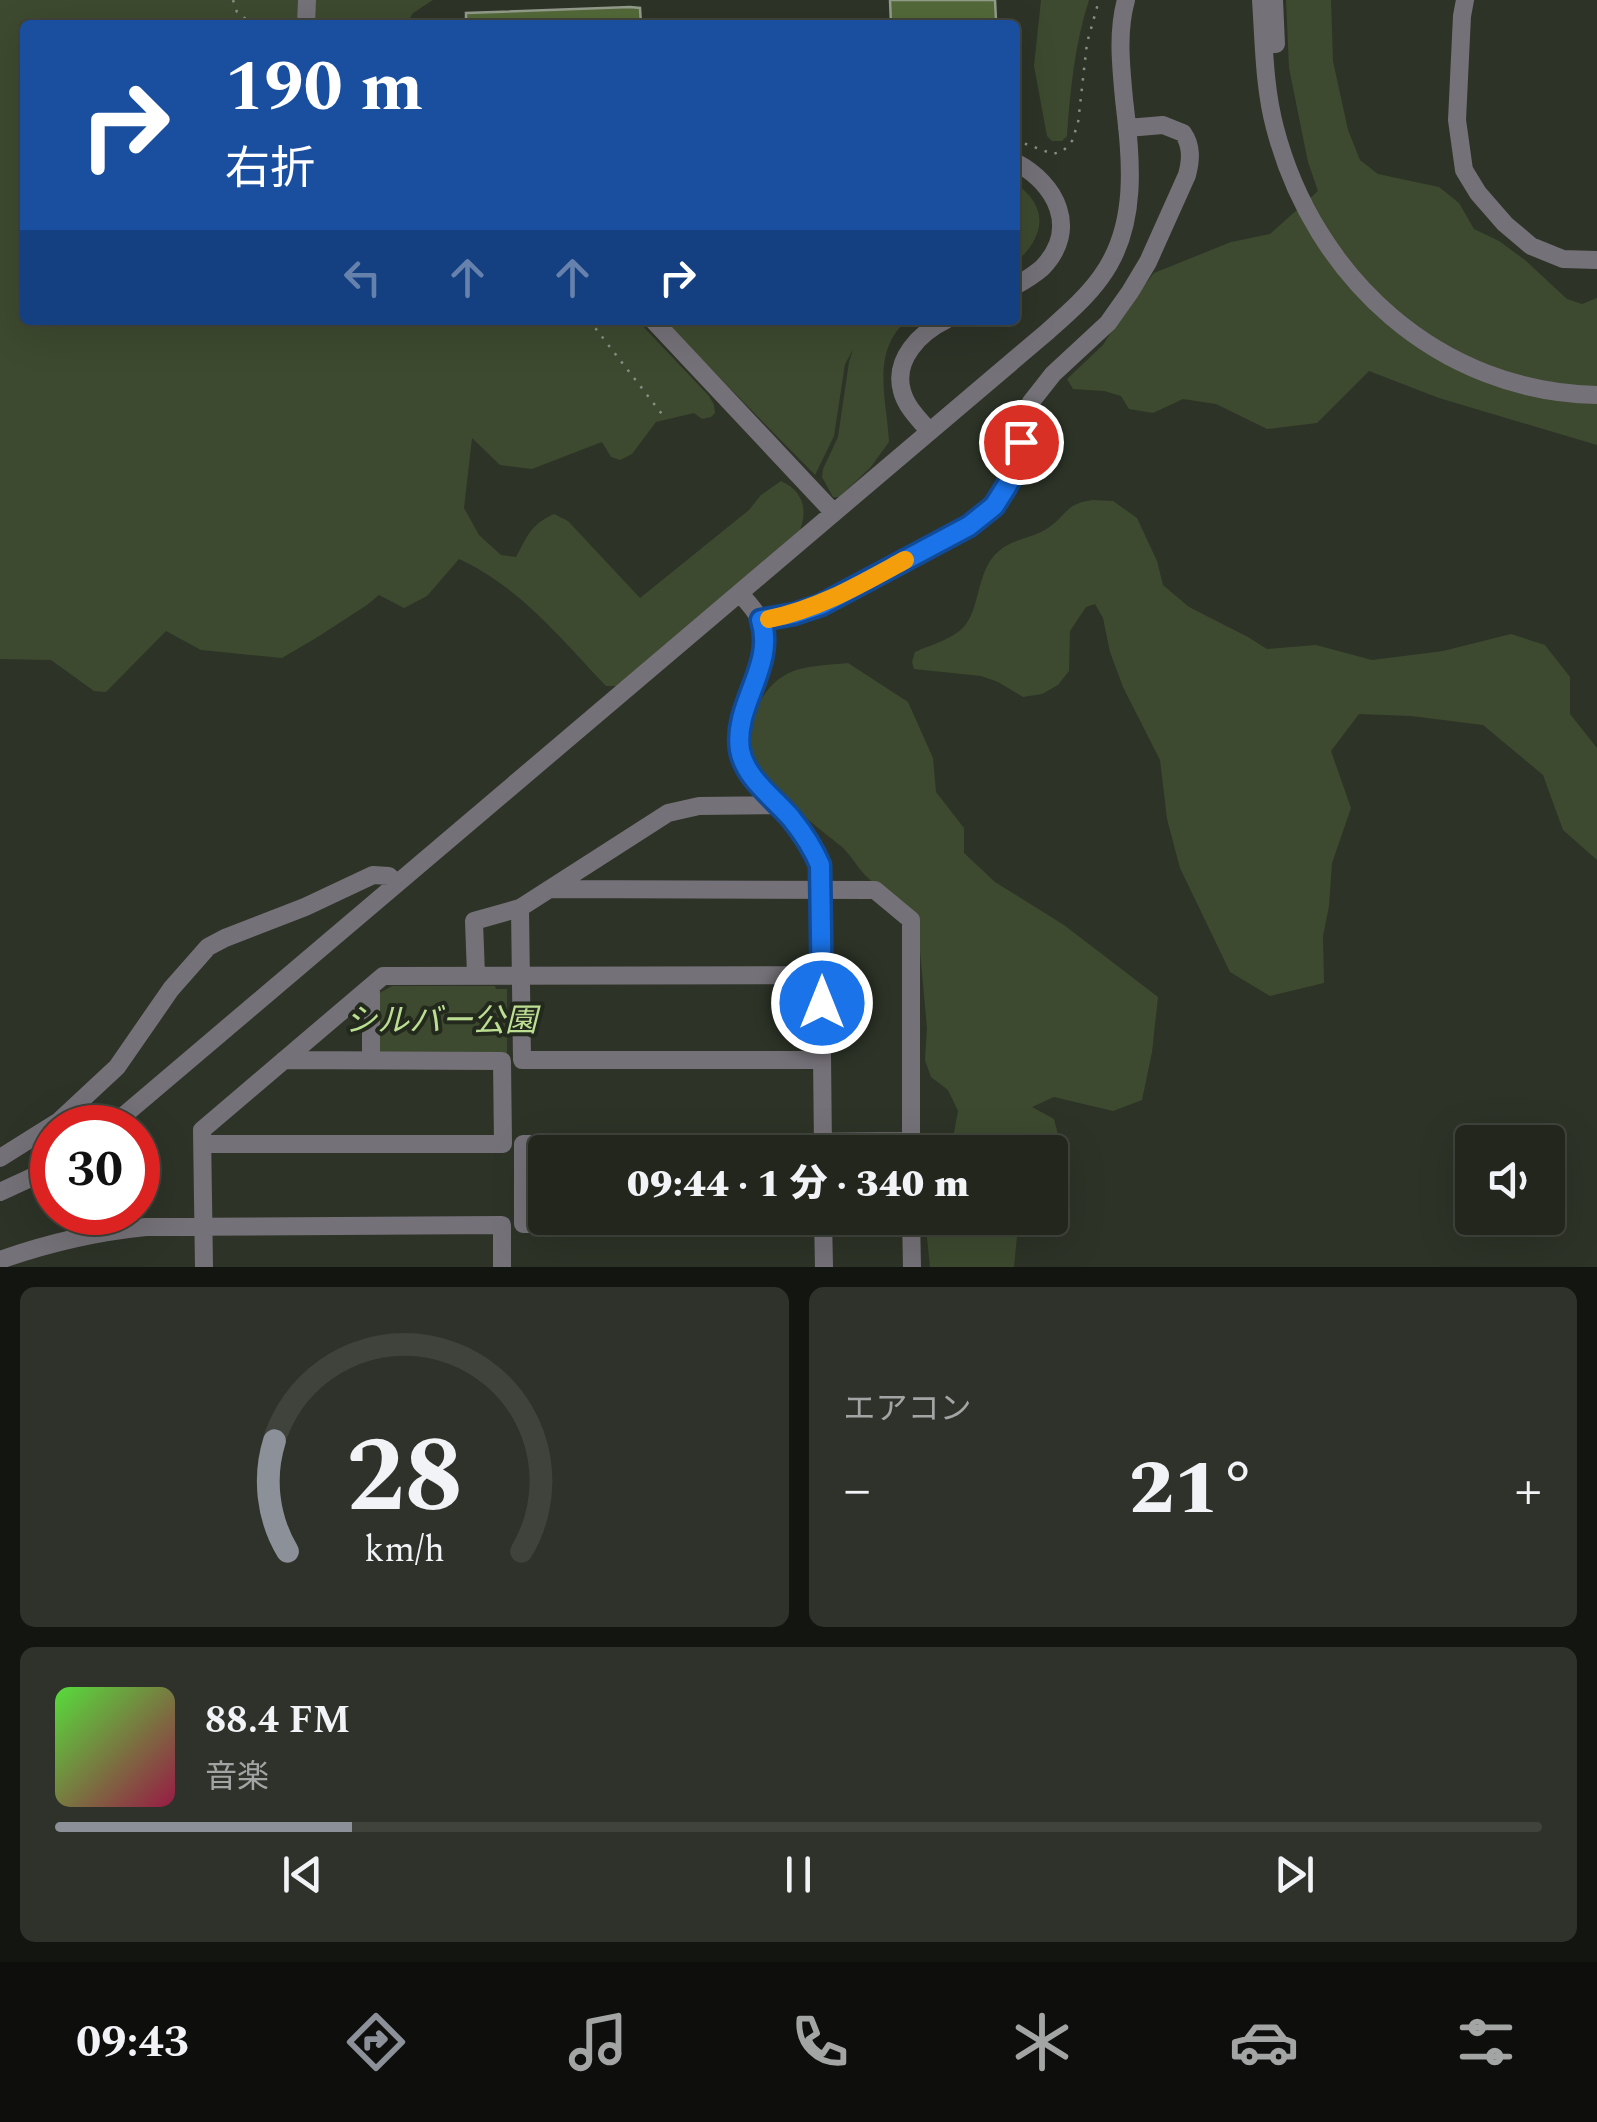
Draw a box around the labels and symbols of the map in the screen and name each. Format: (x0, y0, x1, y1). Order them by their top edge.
pin (979, 400, 1064, 485)
position arrow (770, 951, 874, 1055)
park label: シルバー公園 (345, 997, 541, 1046)
speed limit sign: 30 (30, 1105, 160, 1235)

